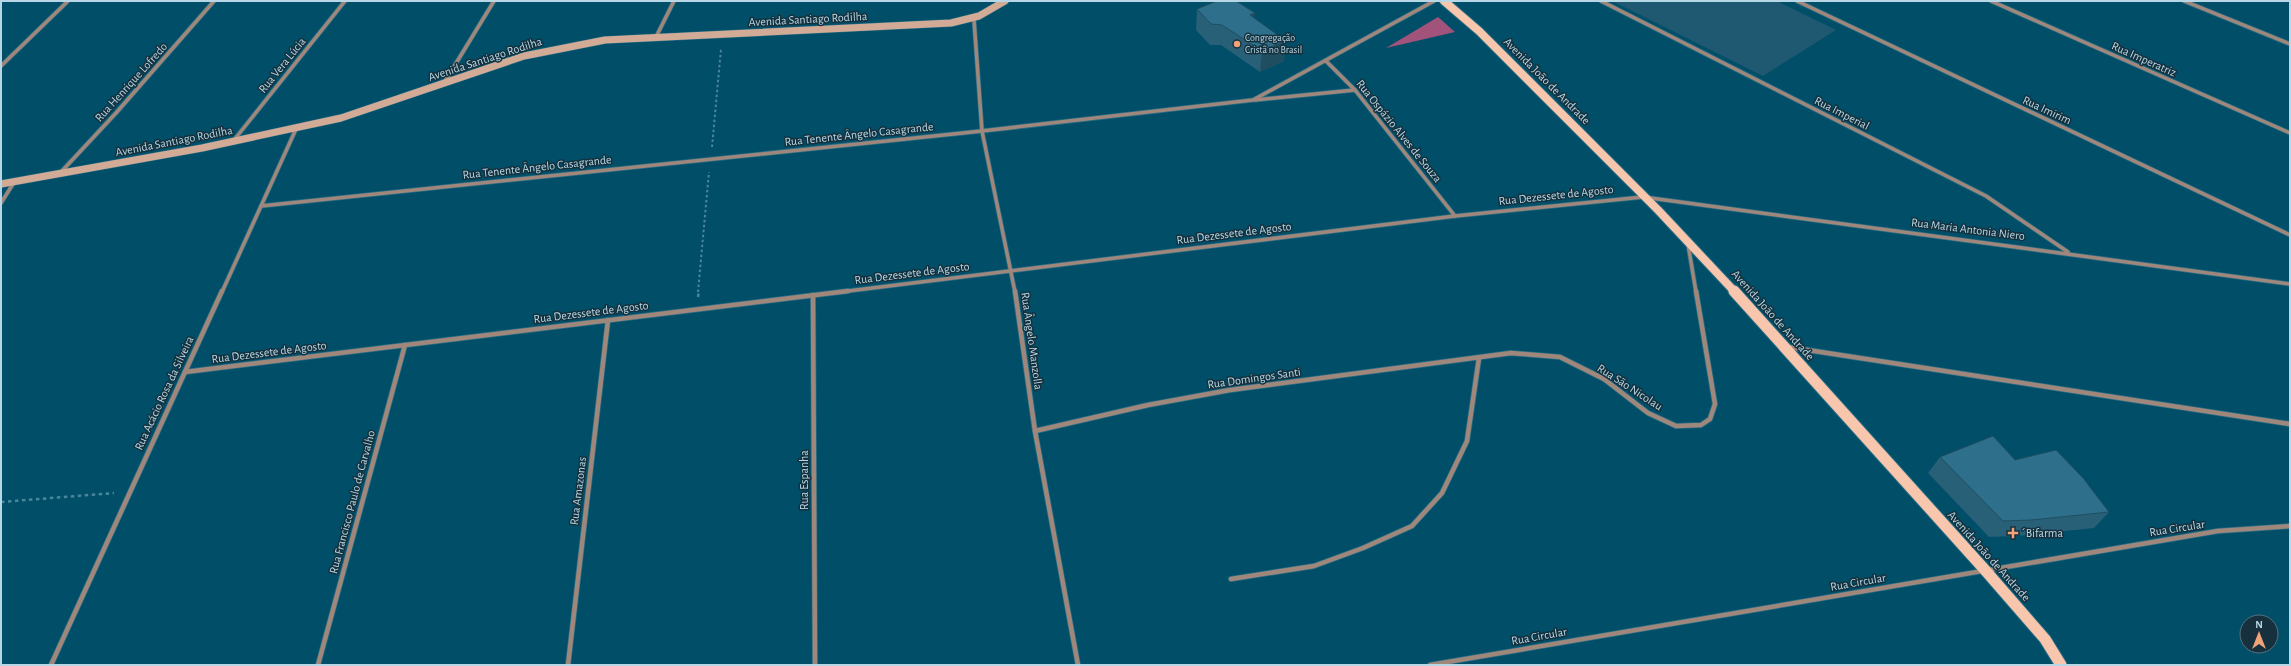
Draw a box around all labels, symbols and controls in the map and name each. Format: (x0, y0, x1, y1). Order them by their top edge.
street label: Avenida Santiago Rodilha (748, 10, 868, 28)
place label: Congregação Cristã no Brasil (1245, 33, 1302, 55)
street label: Rua Vera Lúcia (256, 35, 308, 95)
street label: Avenida Santiago Rodilha (427, 35, 544, 83)
street label: Avenida João de Andrade (1501, 35, 1593, 127)
marker: Congregação Cristã no Brasil (1232, 39, 1242, 49)
street label: Rua Imperatriz (2110, 39, 2178, 79)
street label: Rua Henrique Lofredo (92, 40, 170, 124)
street label: Rua Ospázio Alves de Souza (1354, 78, 1444, 185)
street label: Rua Imperial (1813, 94, 1871, 132)
street label: Rua Imirim (2021, 94, 2073, 126)
street label: Rua Tenente Ângelo Casagrande (784, 119, 934, 148)
street label: Avenida Santiago Rodilha (114, 124, 234, 158)
street label: Rua Tenente Ângelo Casagrande (462, 152, 612, 181)
street label: Rua Dezessete de Agosto (1498, 183, 1614, 207)
street label: Rua Maria Antonia Niero (1910, 216, 2026, 242)
street label: Rua Dezessete de Agosto (1176, 220, 1292, 246)
street label: Rua Dezessete de Agosto (854, 260, 970, 286)
street label: Avenida João de Andrade (1729, 268, 1817, 362)
street label: Rua Ângelo Manzolla (1019, 291, 1046, 391)
street label: Rua Dezessete de Agosto (533, 299, 649, 325)
street label: Rua Acácio Rosa da Silveira (132, 334, 196, 452)
street label: Rua Dezessete de Agosto (211, 339, 327, 365)
street label: Rua São Nicolau (1595, 362, 1665, 412)
street label: Rua Domingos Santi (1207, 366, 1301, 390)
street label: Rua Francisco Paulo de Carvalho (327, 429, 377, 575)
street label: Rua Espanha (798, 450, 810, 510)
street label: Rua Amazonas (568, 456, 588, 526)
street label: Avenida João de Andrade (1945, 509, 2033, 603)
street label: Rua Circular (2148, 518, 2206, 538)
place label: ´Bifarma (2021, 527, 2063, 539)
marker: ´Bifarma (2008, 528, 2018, 538)
street label: Rua Circular (1829, 571, 1887, 593)
north arrow (2239, 614, 2279, 654)
text: N (2255, 619, 2263, 630)
street label: Rua Circular (1510, 625, 1568, 647)

